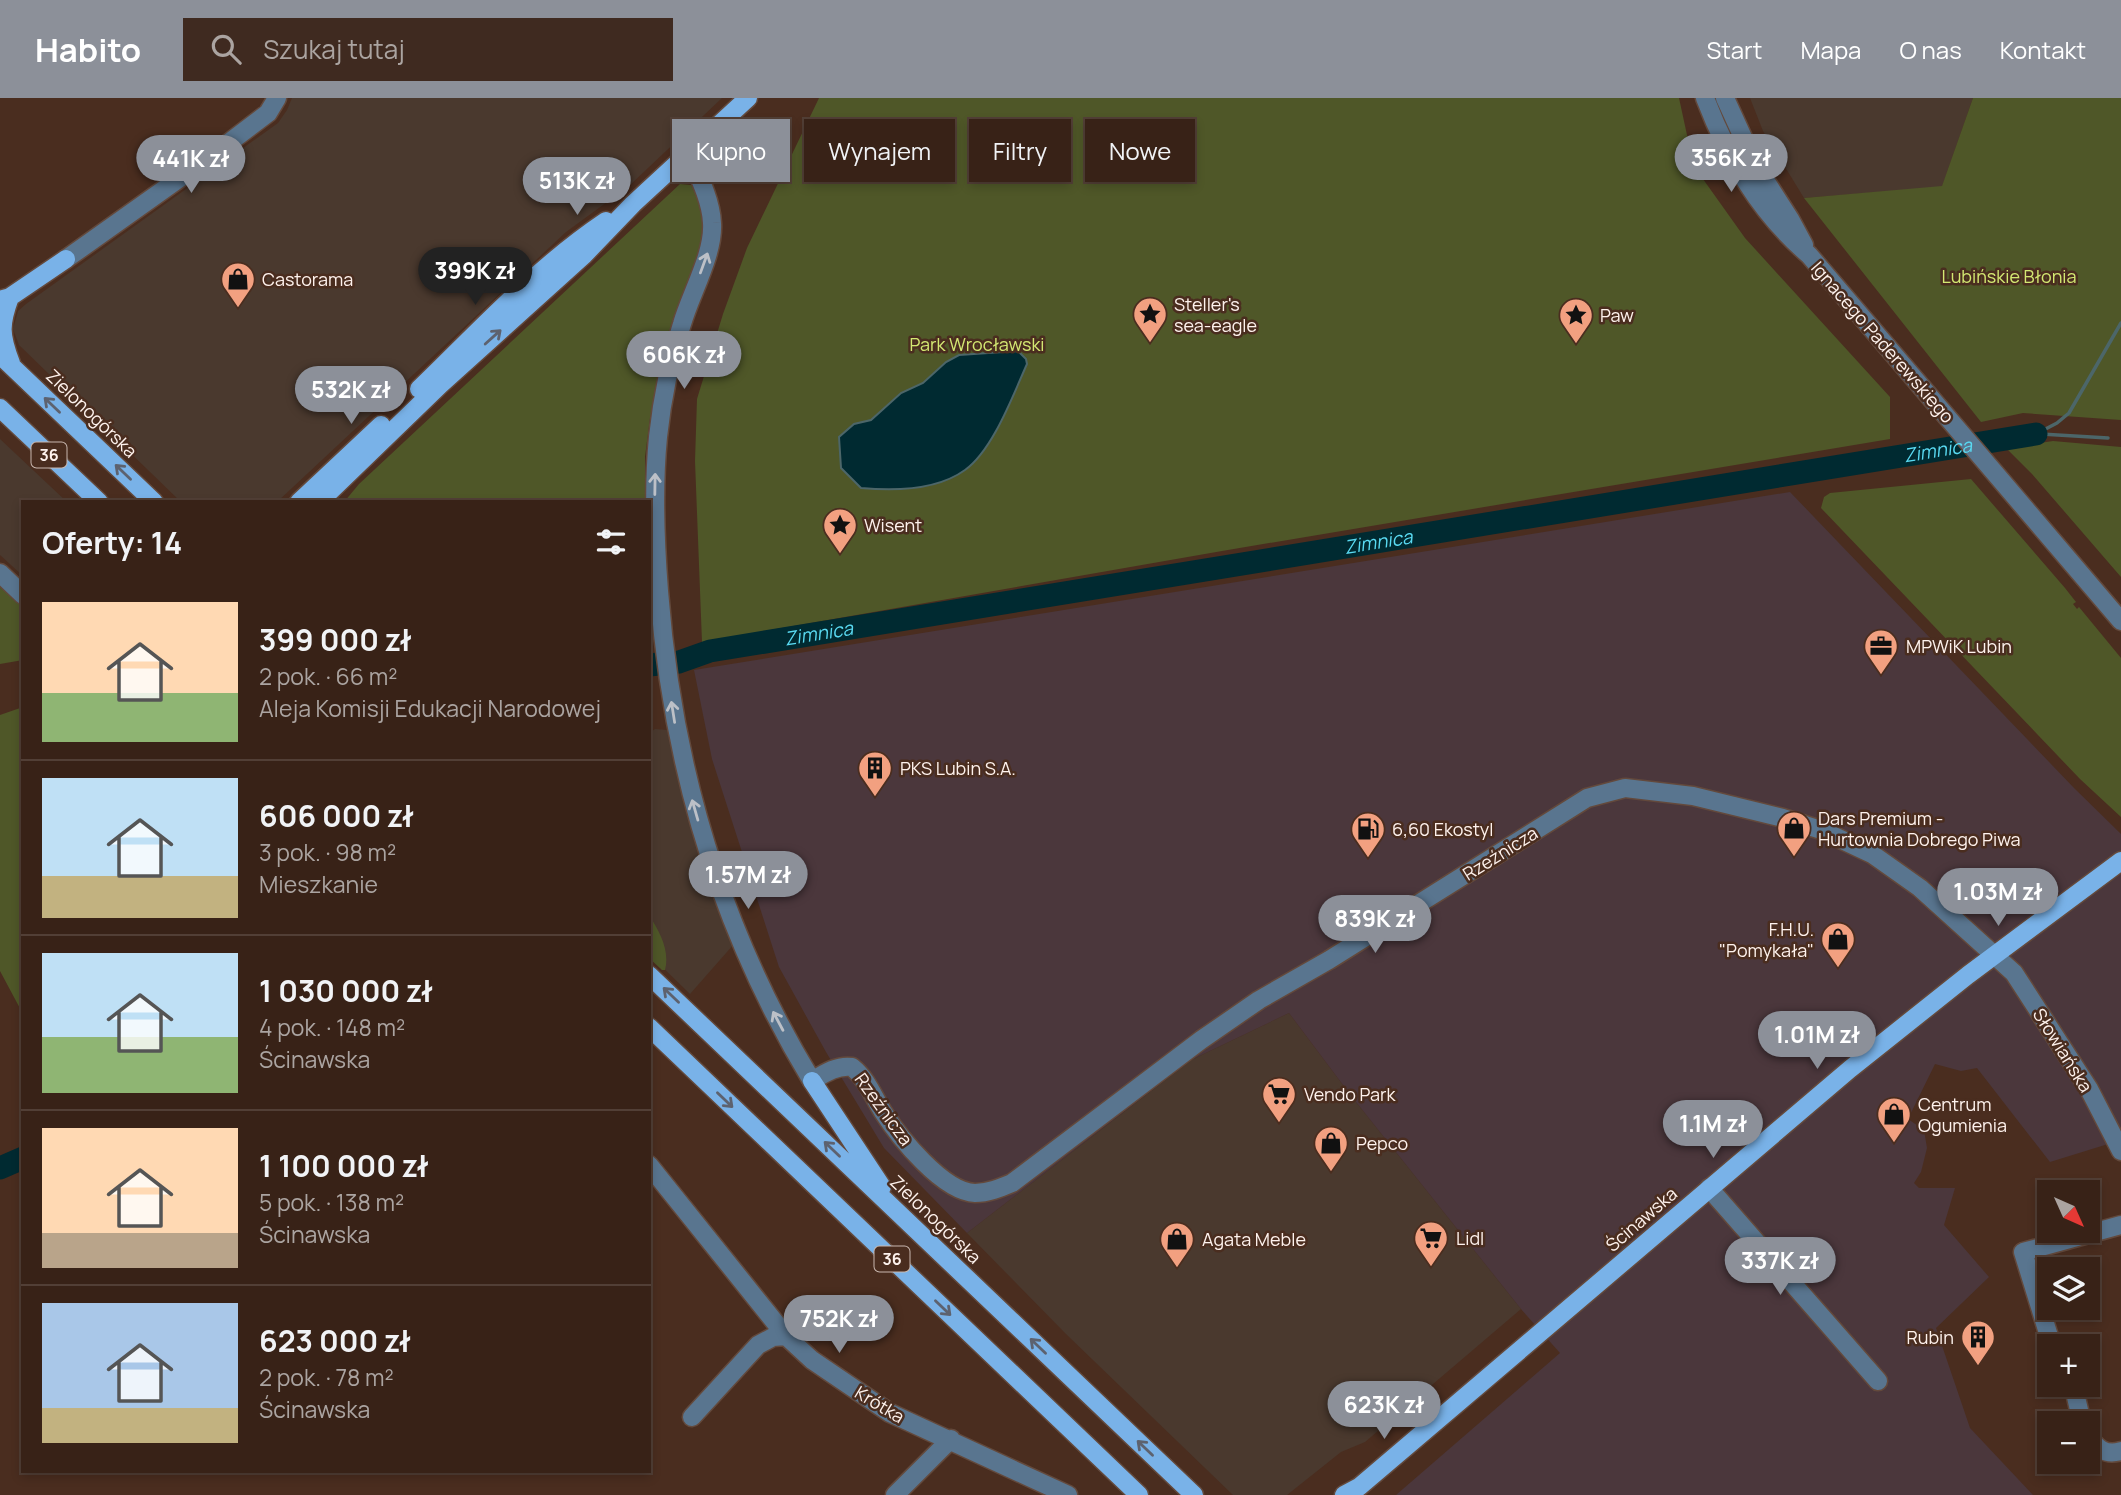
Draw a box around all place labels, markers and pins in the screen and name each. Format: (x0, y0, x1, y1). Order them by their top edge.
pin: 356K zł (1666, 134, 1796, 194)
pin: 441K zł (126, 136, 256, 195)
pin: 513K zł (512, 158, 642, 217)
pin: 399K zł (410, 248, 540, 307)
shop icon: Castorama (219, 260, 257, 309)
place label: Castorama (262, 267, 353, 291)
place label: Steller's sea-eagle (1174, 292, 1257, 337)
place icon: Steller's sea-eagle (1131, 295, 1169, 344)
place icon: Paw (1557, 296, 1595, 345)
place label: Paw (1600, 303, 1634, 327)
pin: 606K zł (619, 331, 749, 391)
pin: 532K zł (286, 366, 416, 426)
place icon: Wisent (821, 506, 859, 555)
place label: Wisent (864, 513, 922, 537)
office icon: MPWiK Lubin (1862, 627, 1900, 676)
place label: MPWiK Lubin (1906, 634, 2012, 658)
building icon: PKS Lubin S.A. (856, 749, 894, 798)
place label: PKS Lubin S.A. (900, 756, 1016, 780)
place label: Dars Premium - Hurtownia Dobrego Piwa (1818, 806, 2020, 851)
shop icon: Dars Premium - Hurtownia Dobrego Piwa (1775, 809, 1813, 858)
fuel station icon: 6,60 Ekostyl (1349, 810, 1387, 859)
place label: 6,60 Ekostyl (1392, 817, 1493, 841)
pin: 1.57M zł (676, 852, 820, 911)
pin: 1.03M zł (1926, 868, 2070, 928)
pin: 839K zł (1310, 896, 1440, 955)
place label: F.H.U. "Pomykała" (1719, 917, 1814, 962)
shop icon: F.H.U. "Pomykała" (1819, 920, 1857, 969)
pin: 1.01M zł (1745, 1012, 1889, 1071)
supermarket icon: Vendo Park (1260, 1075, 1298, 1124)
place label: Vendo Park (1304, 1082, 1397, 1106)
place label: Centrum Ogumienia (1918, 1092, 2007, 1137)
shop icon: Centrum Ogumienia (1875, 1095, 1913, 1144)
pin: 1.1M zł (1648, 1100, 1778, 1160)
shop icon: Pepco (1312, 1124, 1350, 1173)
place label: Pepco (1356, 1131, 1408, 1155)
supermarket icon: Lidl (1412, 1219, 1450, 1268)
shop icon: Agata Meble (1158, 1220, 1196, 1269)
place label: Lidl (1456, 1226, 1484, 1250)
place label: Agata Meble (1202, 1227, 1306, 1251)
pin: 337K zł (1715, 1238, 1845, 1297)
pin: 752K zł (774, 1296, 904, 1355)
building icon: Rubin (1959, 1318, 1997, 1367)
place label: Rubin (1906, 1325, 1954, 1349)
pin: 623K zł (1319, 1382, 1449, 1441)

